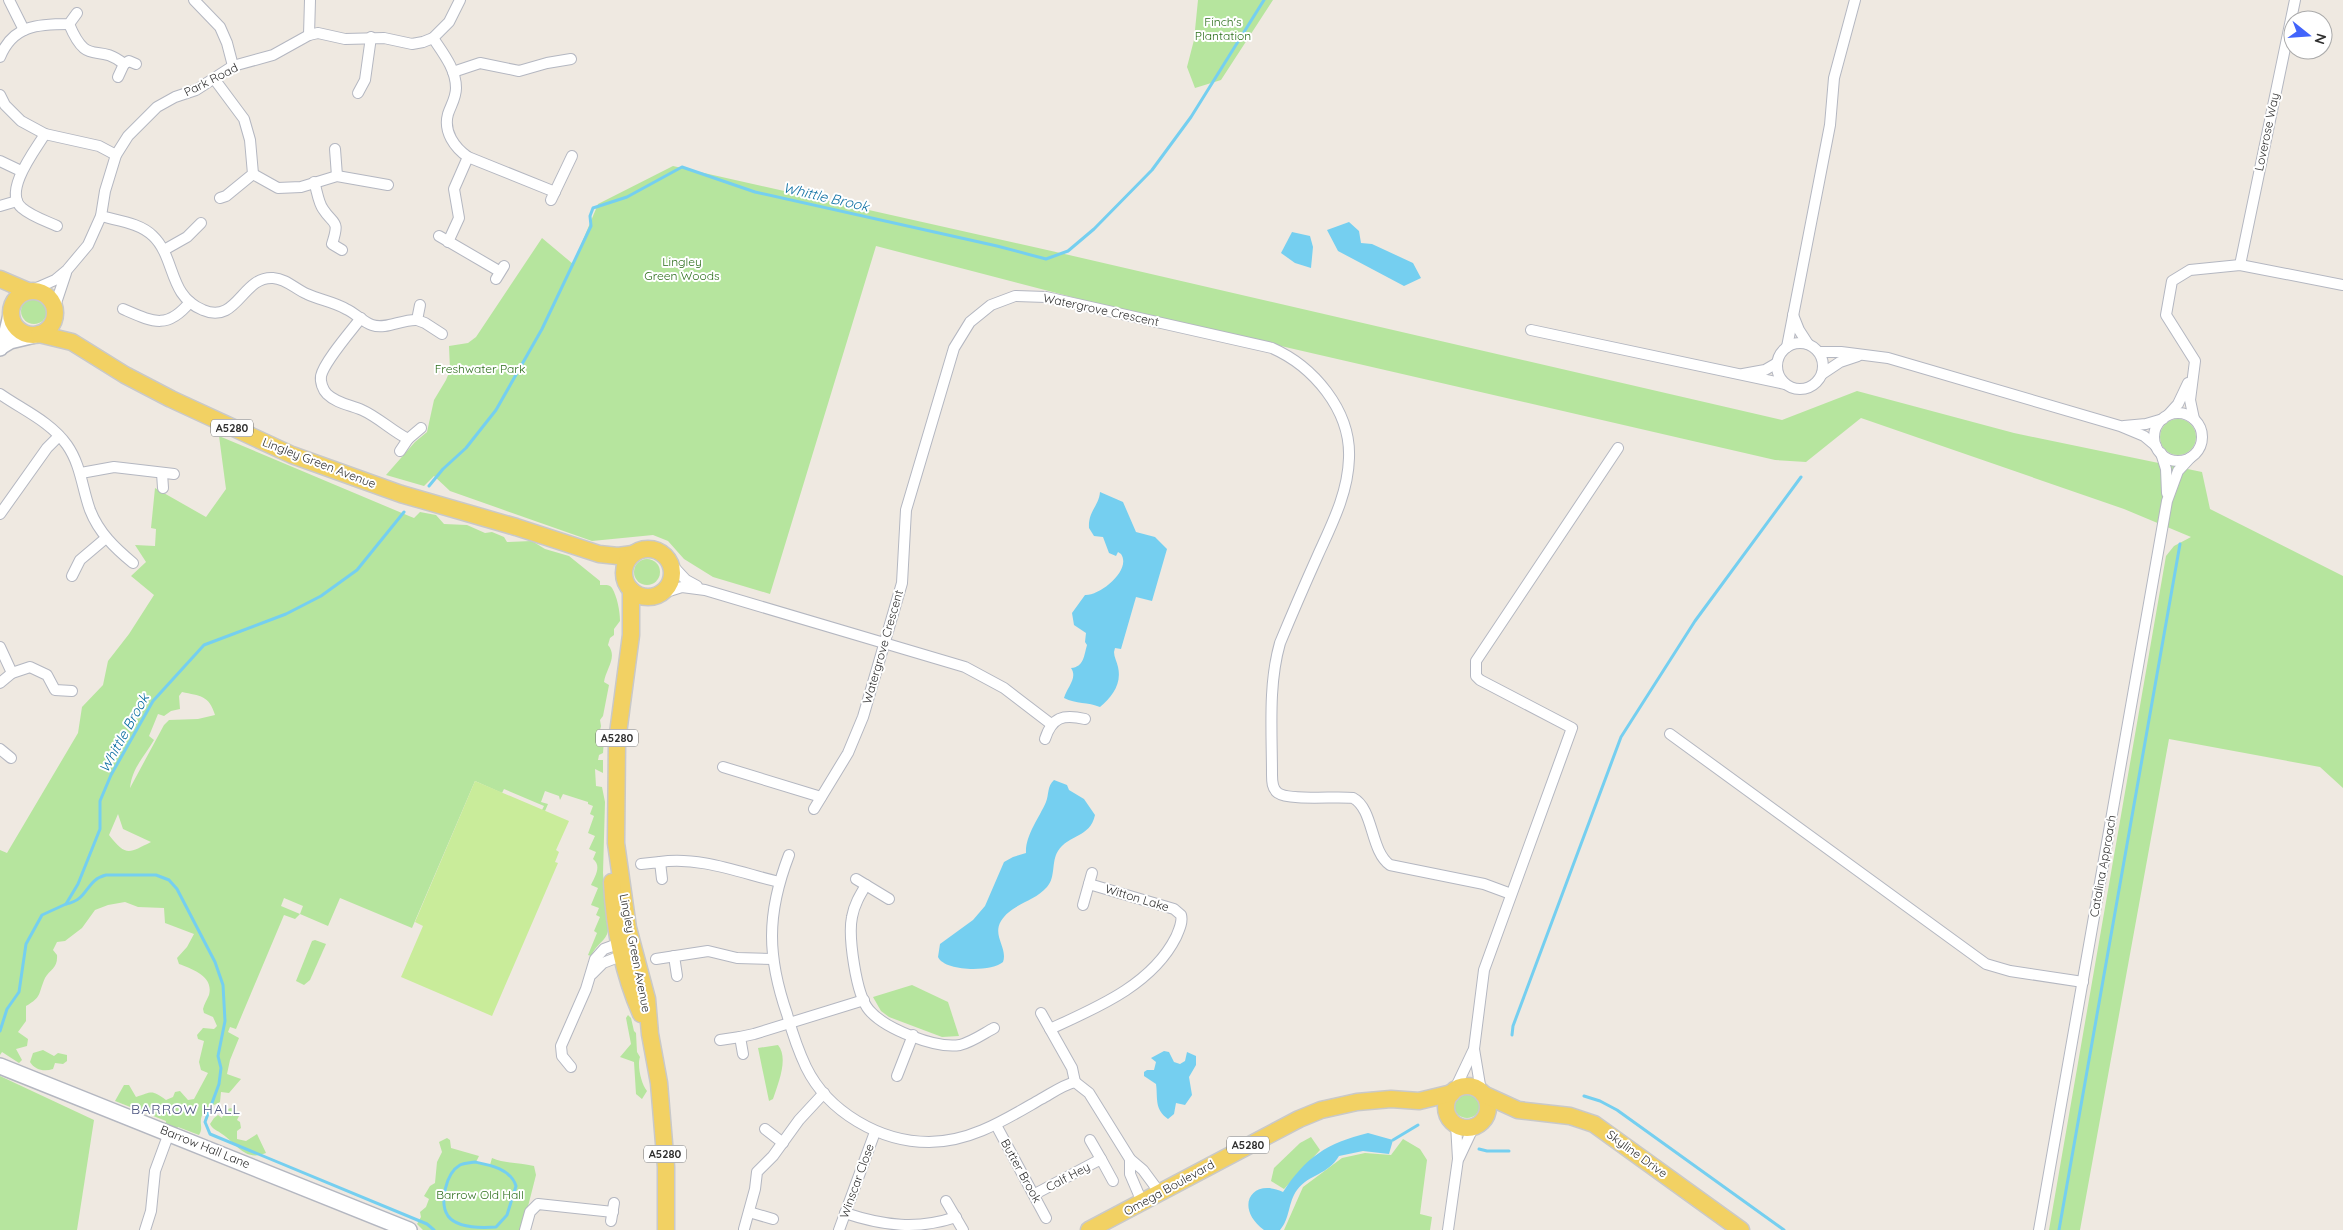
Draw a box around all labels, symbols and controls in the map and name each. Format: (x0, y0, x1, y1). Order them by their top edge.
north arrow (2283, 10, 2333, 60)
park label: Finch's Plantation (1195, 14, 1251, 43)
text: N (2310, 31, 2331, 46)
street label: Park Road (181, 60, 240, 100)
street label: Loverose Way (2251, 91, 2282, 172)
water label: Whittle Brook (781, 178, 872, 216)
park label: Lingley Green Woods (644, 254, 720, 283)
street label: Watergrove Crescent (1042, 290, 1160, 329)
park label: Freshwater Park (435, 361, 525, 376)
road number: A5280 (211, 419, 253, 436)
street label: Lingley Green Avenue (260, 434, 378, 491)
street label: Watergrove Crescent (859, 588, 906, 706)
water label: Whittle Brook (95, 689, 154, 776)
road number: A5280 (596, 730, 638, 746)
street label: Catalina Approach (2086, 814, 2119, 918)
street label: Witton Lake (1103, 881, 1171, 914)
street label: Lingley Green Avenue (617, 892, 654, 1014)
district label: BARROW HALL (131, 1100, 241, 1118)
street label: Barrow Hall Lane (158, 1122, 253, 1171)
street label: Skyline Drive (1604, 1127, 1671, 1181)
street label: Butter Brook (998, 1136, 1045, 1205)
road number: A5280 (1227, 1136, 1269, 1154)
street label: Winscar Close (836, 1141, 877, 1220)
road number: A5280 (644, 1146, 686, 1162)
street label: Omega Boulevard (1121, 1156, 1217, 1219)
street label: Calf Hey (1043, 1159, 1092, 1194)
park label: Barrow Old Hall (436, 1187, 524, 1202)

